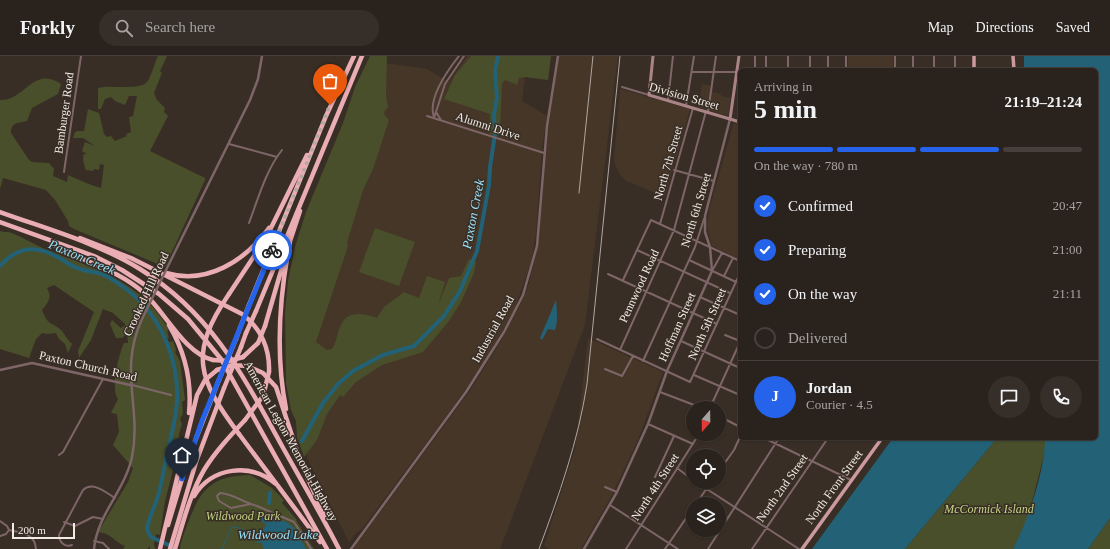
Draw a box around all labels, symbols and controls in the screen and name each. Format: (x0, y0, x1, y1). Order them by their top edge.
search box (99, 10, 379, 46)
text: Forkly (20, 17, 75, 38)
icon: search (113, 17, 135, 39)
text: Search here (145, 19, 215, 35)
text: Map (928, 20, 953, 35)
text: Directions (975, 20, 1034, 35)
text: Saved (1056, 20, 1090, 35)
pin (313, 64, 347, 105)
icon: bag (319, 70, 341, 92)
street label: Bamburger Road (51, 71, 77, 155)
street label: Division Street (647, 79, 721, 113)
text: Arriving in (754, 79, 812, 94)
text: 21:19–21:24 (1005, 94, 1082, 110)
text: 5 min (754, 95, 817, 124)
street label: Alumni Drive (454, 109, 522, 143)
street label: North 7th Street (651, 123, 686, 202)
text: On the way · 780 m (754, 158, 858, 173)
street label: North 6th Street (678, 170, 714, 249)
water label: Paxton Creek (459, 178, 487, 251)
icon: check (754, 195, 776, 217)
text: Confirmed (788, 198, 853, 214)
text: 20:47 (1052, 198, 1082, 213)
courier (252, 230, 292, 270)
water label: Paxton Creek (46, 236, 118, 278)
icon: bike (261, 239, 283, 261)
icon: check (754, 239, 776, 261)
text: Preparing (788, 242, 846, 258)
text: 21:00 (1052, 242, 1082, 257)
street label: Pennwood Road (616, 247, 662, 325)
street label: Crooked Hill Road (120, 250, 172, 338)
icon: check (754, 283, 776, 305)
street label: North 5th Street (685, 285, 729, 362)
text: On the way (788, 286, 857, 302)
text: 21:11 (1053, 286, 1082, 301)
street label: Hoffman Street (656, 290, 699, 364)
street label: Industrial Road (469, 293, 517, 365)
text: Delivered (788, 330, 847, 346)
street label: Paxton Church Road (38, 348, 138, 384)
street label: American Legion Memorial Highway (241, 358, 341, 524)
button: chat (988, 376, 1030, 418)
button: phone (1040, 376, 1082, 418)
text: Jordan (806, 380, 852, 396)
text: J (771, 388, 779, 404)
text: Courier · 4.5 (806, 397, 873, 412)
north arrow (686, 401, 726, 441)
map controls (686, 401, 726, 537)
pin (165, 438, 199, 479)
icon: home (171, 444, 193, 466)
street label: North Front Street (802, 447, 866, 527)
button: locate (686, 449, 726, 489)
street label: North 4th Street (628, 450, 682, 523)
street label: North 2nd Street (753, 451, 811, 525)
button: layers (686, 497, 726, 537)
park label: McCormick Island (943, 502, 1035, 516)
park label: Wildwood Park (206, 509, 281, 523)
scale bar (12, 521, 75, 540)
text: 200 m (18, 524, 46, 536)
water label: Wildwood Lake (238, 527, 318, 542)

